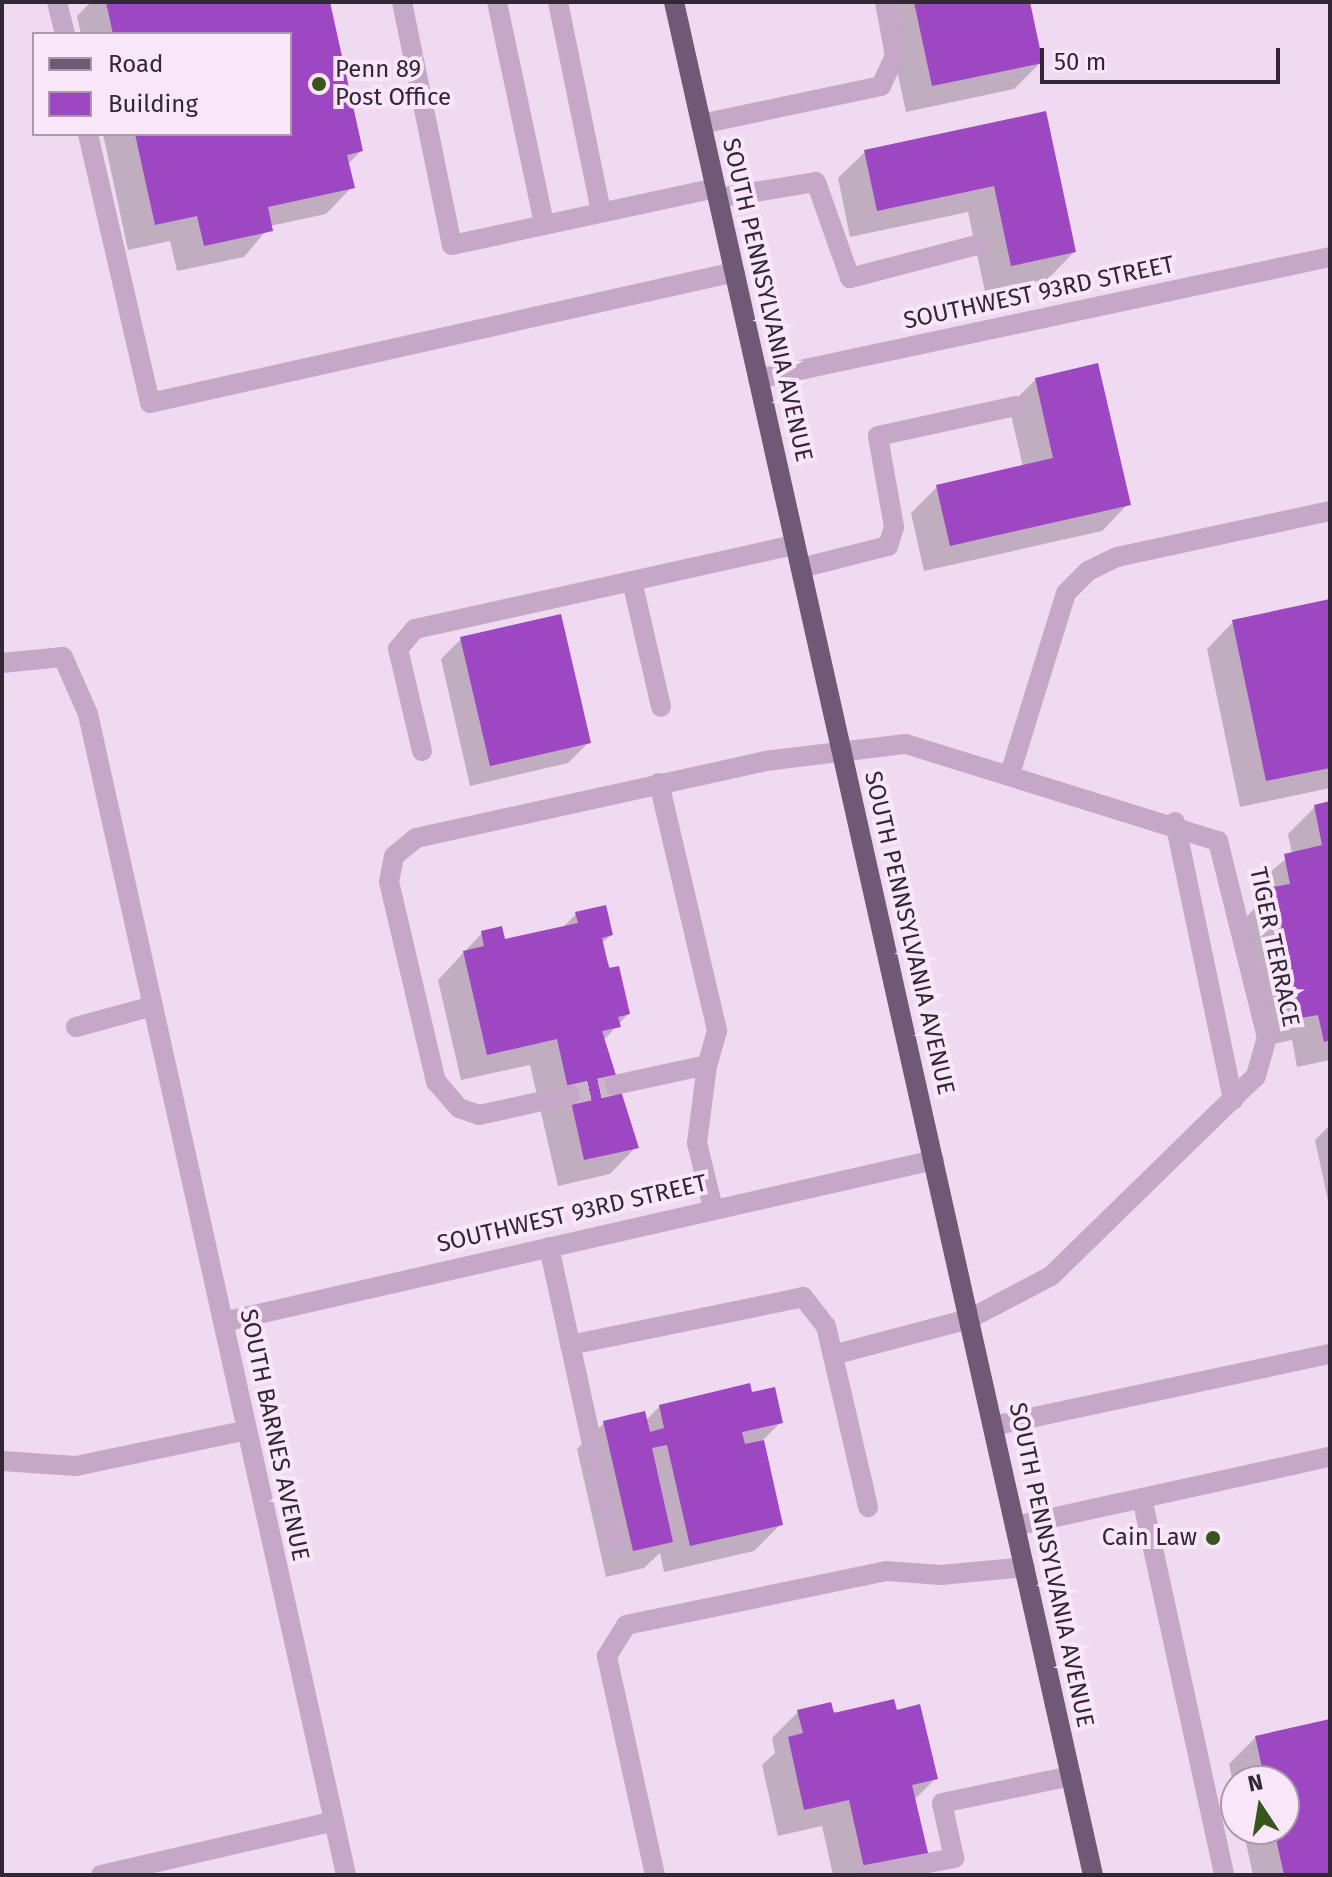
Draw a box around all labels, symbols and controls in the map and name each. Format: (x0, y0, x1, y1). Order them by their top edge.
legend (32, 32, 292, 136)
scale bar (1044, 32, 1284, 82)
text: 50 m (1054, 48, 1106, 76)
text: Road (108, 50, 163, 78)
place label: Penn 89 Post Office (335, 56, 451, 112)
marker: Penn 89 Post Office (310, 75, 328, 93)
text: Building (108, 90, 198, 118)
street label: SOUTH PENNSYLVANIA AVENUE (716, 135, 818, 465)
street label: SOUTHWEST 93RD STREET (901, 250, 1177, 336)
street label: SOUTH PENNSYLVANIA AVENUE (858, 768, 960, 1098)
street label: TIGER TERRACE (1243, 865, 1305, 1029)
street label: SOUTHWEST 93RD STREET (434, 1169, 710, 1259)
street label: SOUTH BARNES AVENUE (233, 1307, 315, 1563)
street label: SOUTH PENNSYLVANIA AVENUE (1002, 1400, 1100, 1730)
place label: Cain Law (1102, 1524, 1197, 1552)
marker: Cain Law (1204, 1529, 1222, 1547)
north arrow (1220, 1765, 1300, 1845)
text: N (1245, 1768, 1265, 1798)

